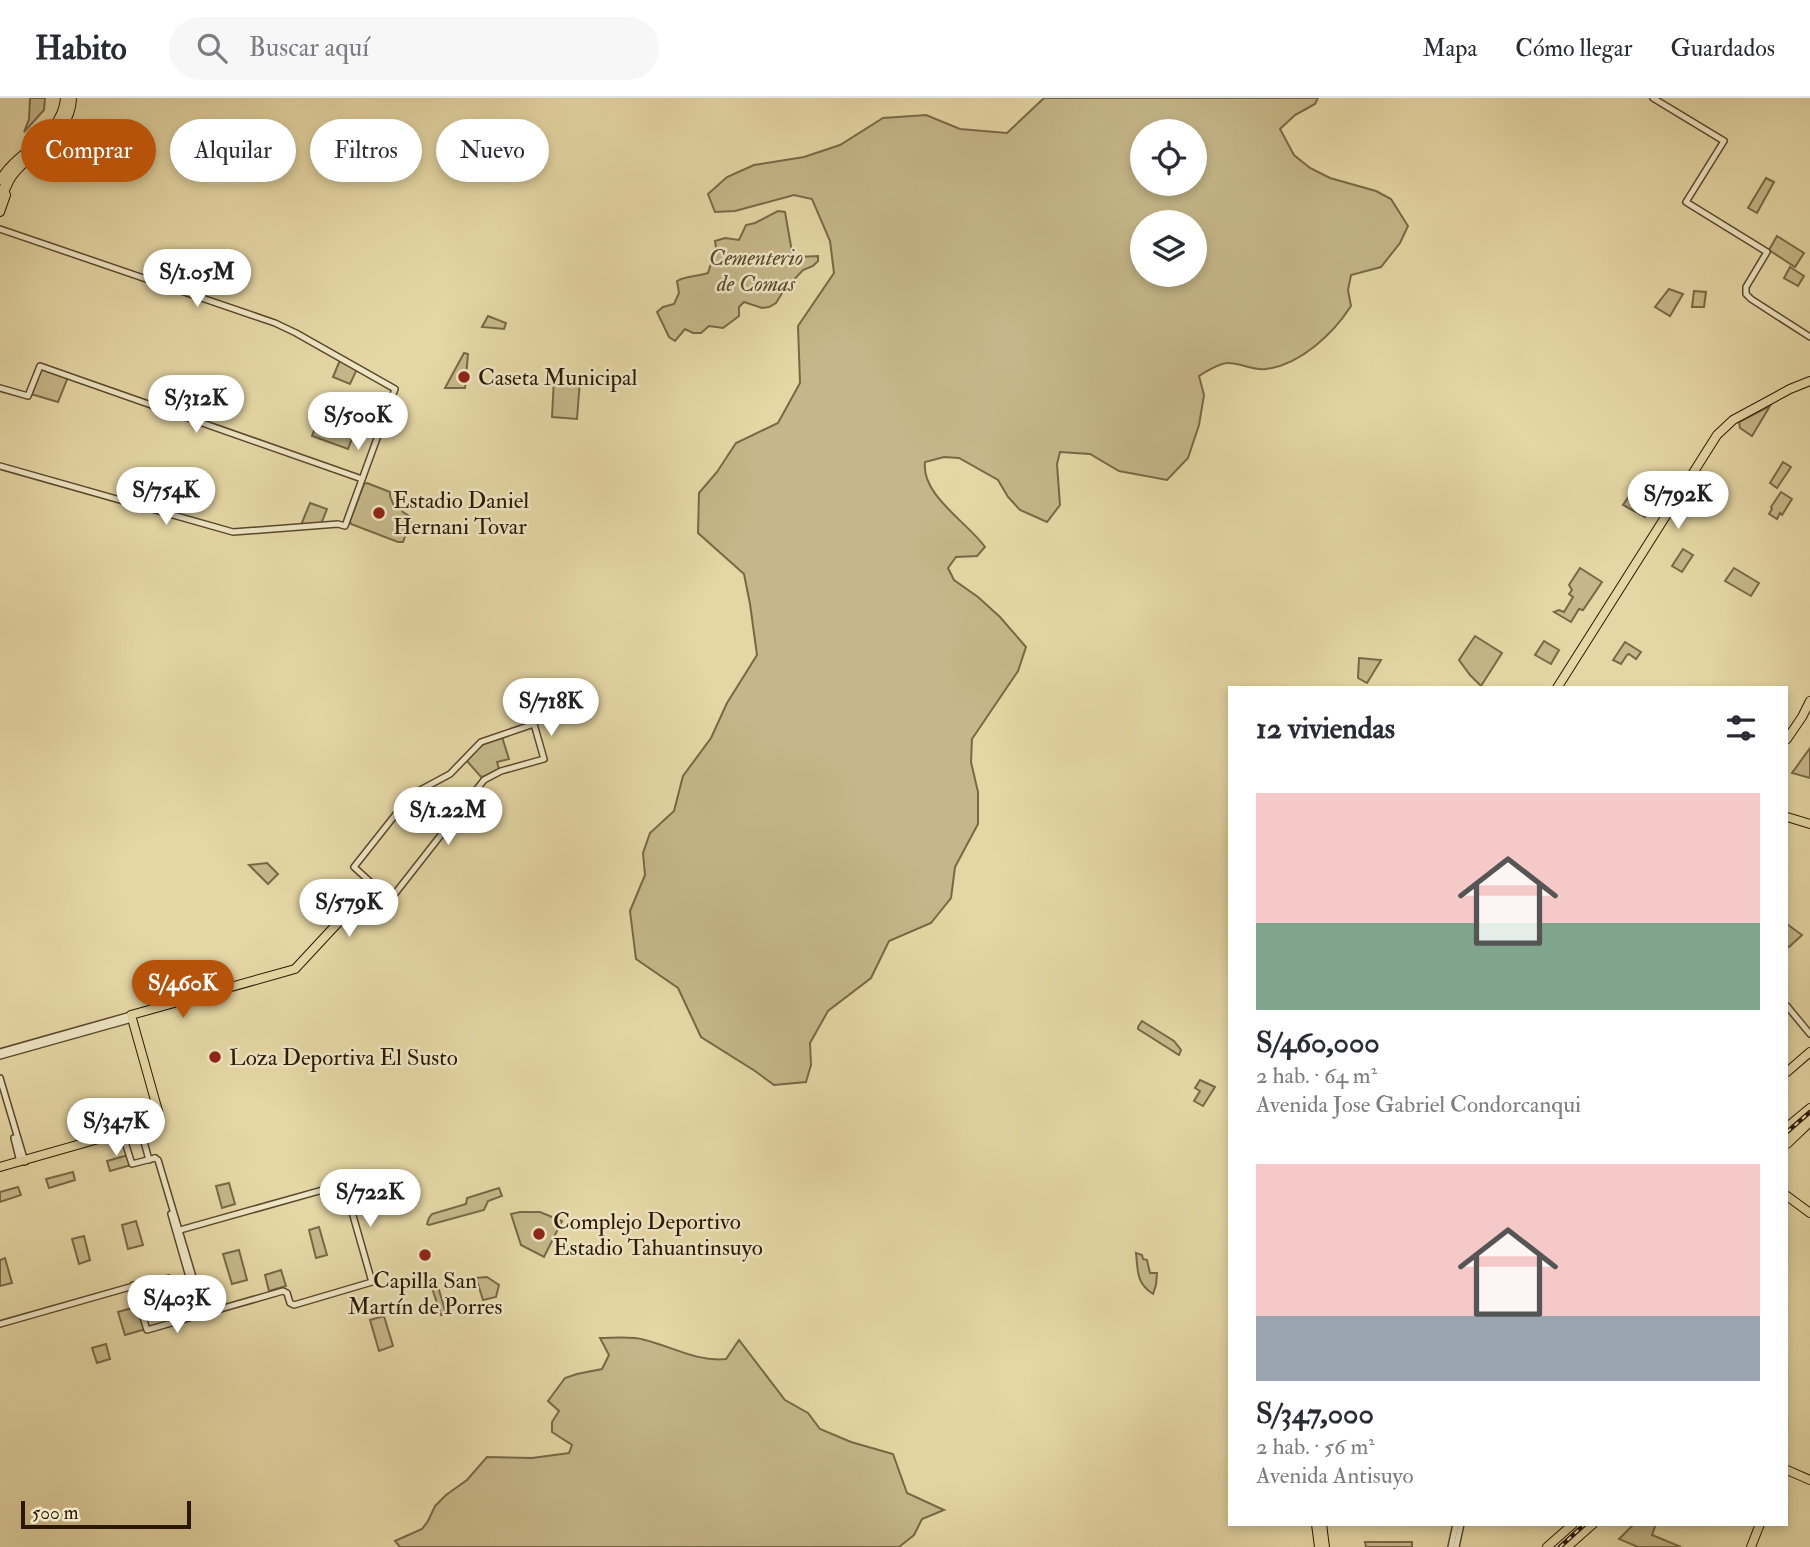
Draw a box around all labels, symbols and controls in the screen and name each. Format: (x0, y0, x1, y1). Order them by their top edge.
search box (169, 17, 659, 80)
text: Habito (35, 28, 127, 69)
icon: search (193, 29, 231, 67)
text: Buscar aquí (249, 32, 369, 64)
text: Mapa (1422, 33, 1477, 64)
text: Cómo llegar (1515, 33, 1632, 64)
text: Guardados (1670, 33, 1775, 64)
chip: Comprar (21, 119, 156, 182)
chip: Alquilar (170, 119, 296, 182)
chip: Filtros (310, 119, 422, 182)
chip: Nuevo (436, 119, 549, 182)
map controls (1130, 119, 1207, 287)
button: locate (1130, 119, 1207, 196)
button: layers (1130, 210, 1207, 287)
park label: Cementerio de Comas (709, 243, 803, 298)
pin: S/1.05M (132, 250, 262, 309)
text: S/1.05M (159, 257, 235, 286)
place label: Caseta Municipal (478, 363, 638, 393)
marker: Caseta Municipal (456, 369, 472, 385)
pin: S/312K (139, 376, 253, 435)
text: S/312K (164, 383, 228, 412)
pin: S/500K (301, 392, 415, 452)
text: S/500K (324, 400, 392, 429)
pin: S/754K (109, 468, 223, 527)
pin: S/792K (1621, 472, 1735, 531)
text: S/754K (132, 475, 200, 504)
text: S/792K (1644, 479, 1712, 508)
place label: Estadio Daniel Hernani Tovar (393, 486, 529, 541)
marker: Estadio Daniel Hernani Tovar (371, 505, 387, 521)
pin: S/718K (494, 678, 608, 738)
text: S/718K (519, 686, 583, 715)
icon: filters (1722, 709, 1760, 747)
text: 12 viviendas (1256, 710, 1395, 747)
pin: S/1.22M (383, 788, 513, 847)
text: S/1.22M (409, 795, 487, 824)
icon: home (1445, 838, 1571, 964)
pin: S/579K (292, 880, 406, 939)
text: S/579K (315, 887, 383, 916)
pin: S/460K (126, 960, 240, 1020)
text: S/460K (148, 968, 218, 997)
text: S/460,000 (1256, 1024, 1380, 1061)
place label: Loza Deportiva El Susto (229, 1043, 458, 1073)
marker: Loza Deportiva El Susto (207, 1049, 223, 1065)
text: 2 hab. · 64 m² (1256, 1061, 1377, 1090)
text: Avenida Jose Gabriel Condorcanqui (1256, 1090, 1581, 1119)
pin: S/347K (59, 1098, 173, 1158)
text: S/347K (83, 1106, 149, 1135)
pin: S/722K (313, 1170, 427, 1229)
text: S/722K (336, 1177, 404, 1206)
place label: Complejo Deportivo Estadio Tahuantinsuyo (553, 1207, 763, 1262)
icon: home (1445, 1209, 1571, 1335)
marker: Complejo Deportivo Estadio Tahuantinsuyo (531, 1226, 547, 1242)
marker: Capilla San Martín de Porres (417, 1247, 433, 1263)
place label: Capilla San Martín de Porres (348, 1266, 502, 1321)
pin: S/403K (120, 1276, 234, 1335)
text: S/403K (143, 1283, 211, 1312)
text: S/347,000 (1256, 1395, 1374, 1432)
text: 2 hab. · 56 m² (1256, 1432, 1375, 1461)
text: Avenida Antisuyo (1256, 1461, 1414, 1490)
scale bar (21, 1498, 191, 1530)
text: 500 m (32, 1501, 78, 1525)

